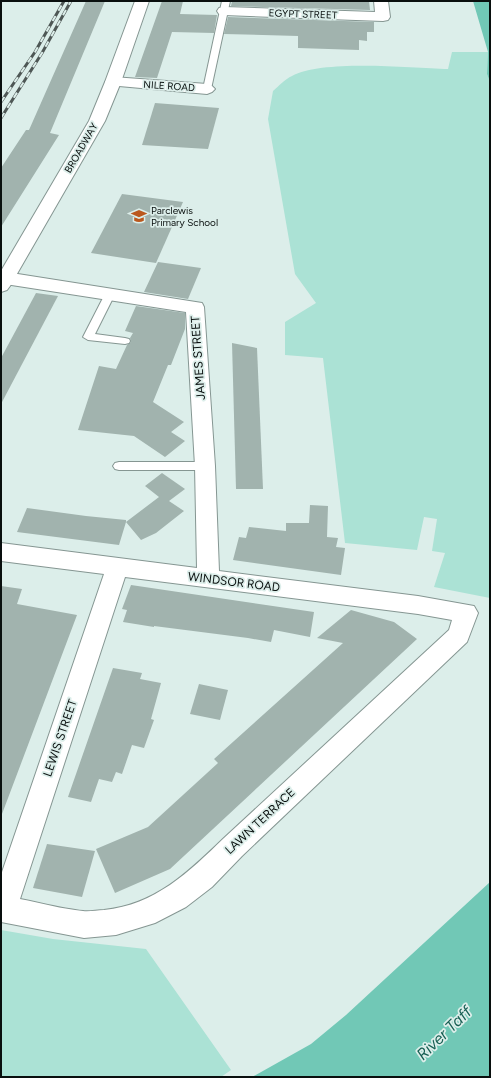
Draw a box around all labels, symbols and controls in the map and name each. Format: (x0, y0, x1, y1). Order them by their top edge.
street label: EGYPT STREET (268, 6, 338, 22)
street label: NILE ROAD (143, 78, 195, 94)
street label: BROADWAY (61, 121, 101, 175)
place label: Parclewis Primary School (151, 204, 218, 229)
school or university icon: Parclewis Primary School (130, 207, 148, 225)
street label: JAMES STREET (188, 315, 208, 401)
street label: WINDSOR ROAD (187, 569, 281, 595)
street label: LEWIS STREET (40, 697, 80, 778)
street label: LAWN TERRACE (222, 785, 298, 857)
water label: River Taff (413, 1001, 477, 1064)

